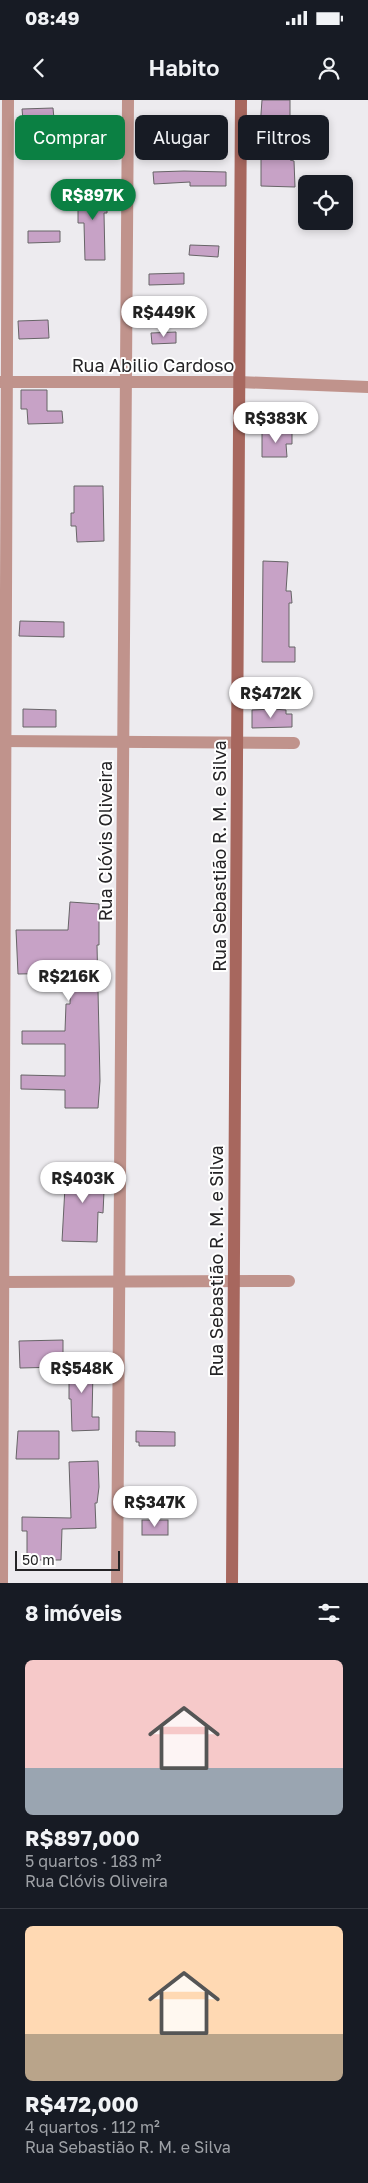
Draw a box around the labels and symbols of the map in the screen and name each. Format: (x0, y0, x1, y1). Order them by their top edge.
pin: R$897K (52, 178, 134, 221)
pin: R$449K (123, 296, 205, 338)
street label: Rua Abilio Cardoso (72, 354, 234, 376)
pin: R$383K (235, 402, 317, 444)
pin: R$472K (230, 676, 312, 719)
street label: Rua Sebastião R. M. e Silva (208, 740, 230, 972)
street label: Rua Clóvis Oliveira (94, 761, 116, 921)
pin: R$216K (28, 960, 110, 1002)
street label: Rua Sebastião R. M. e Silva (205, 1145, 227, 1377)
pin: R$403K (42, 1162, 124, 1204)
pin: R$548K (41, 1352, 123, 1394)
pin: R$347K (114, 1486, 196, 1528)
scale bar (15, 1548, 120, 1571)

